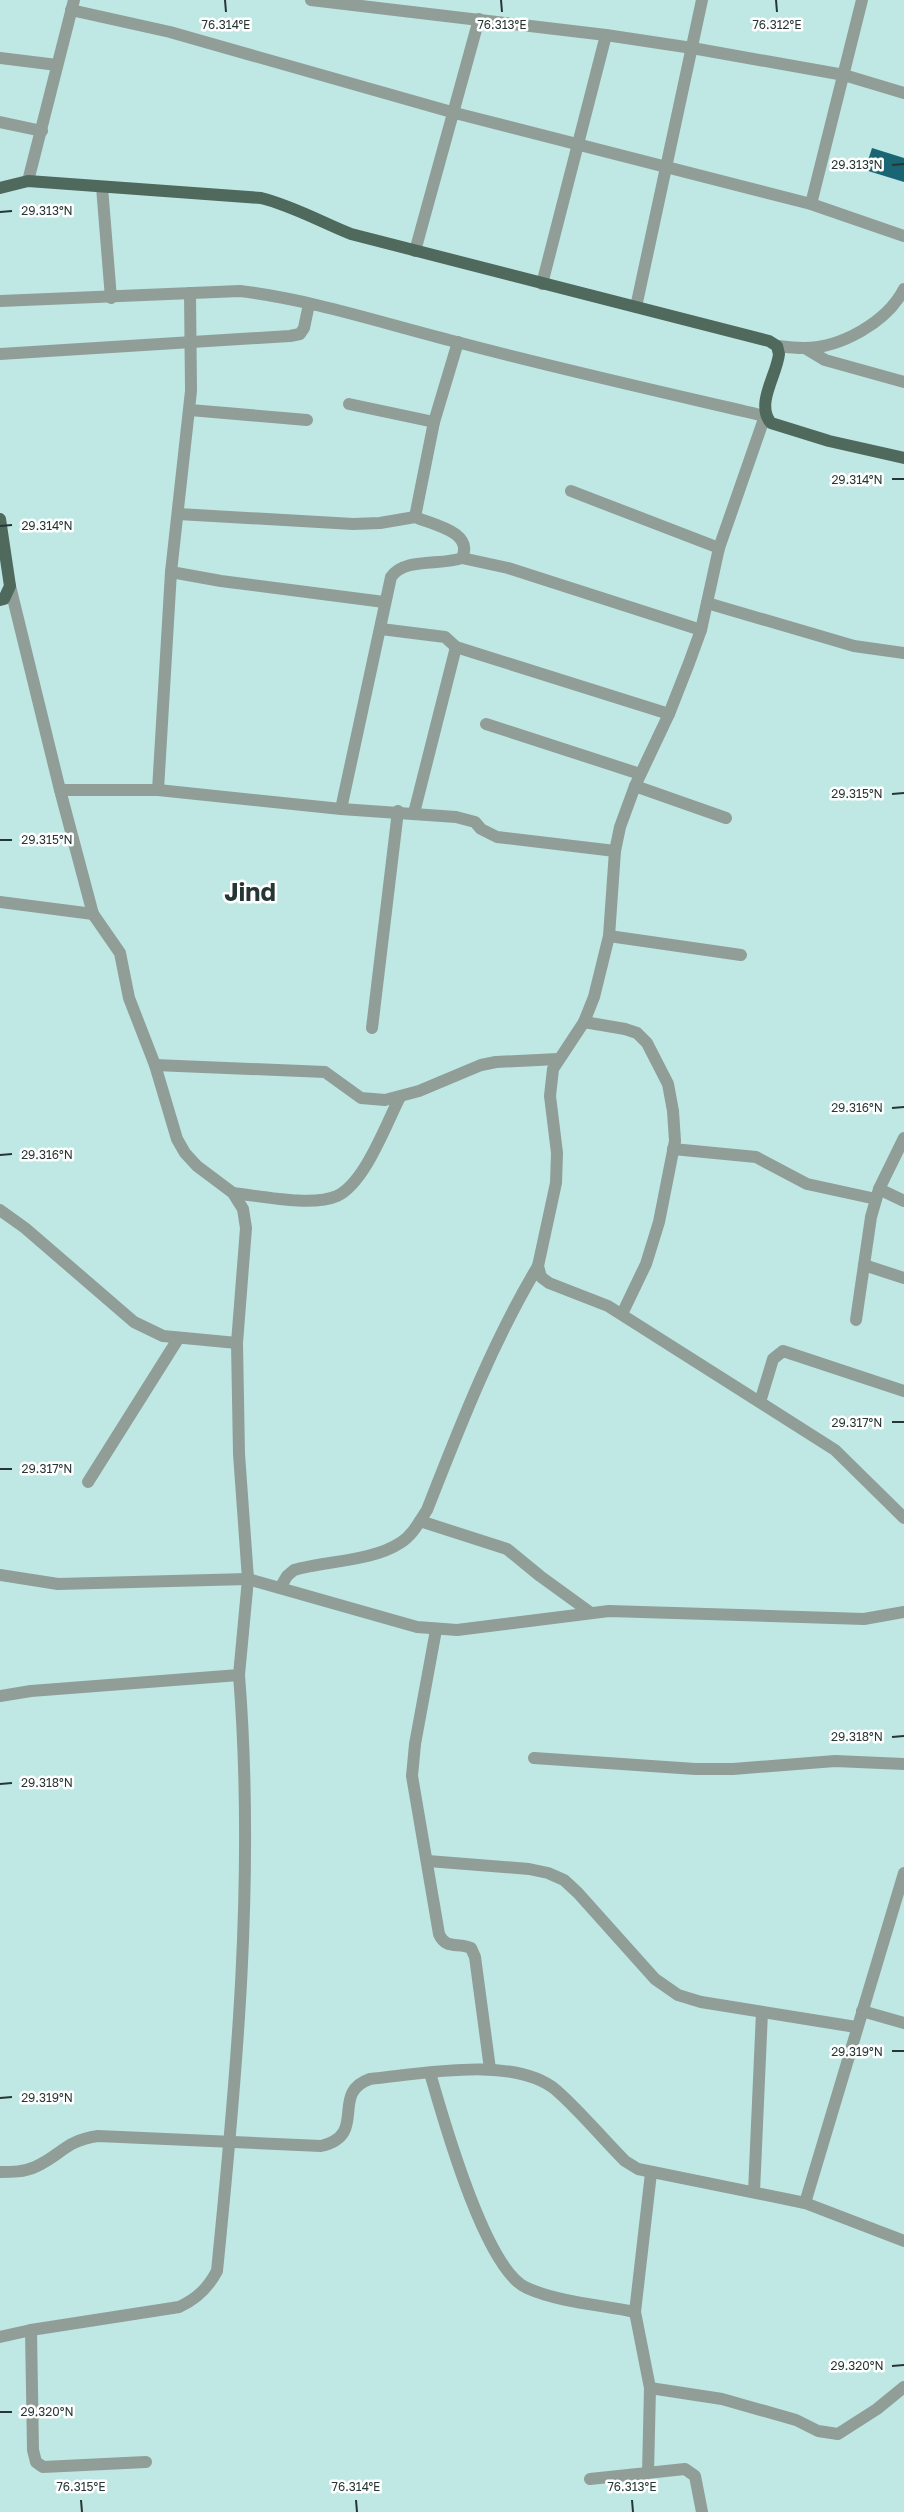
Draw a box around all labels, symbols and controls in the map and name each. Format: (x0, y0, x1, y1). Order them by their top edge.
text: 76.314°E (202, 17, 250, 32)
text: 76.313°E (477, 17, 527, 32)
text: 76.312°E (752, 17, 802, 32)
text: 29.313°N (831, 157, 883, 172)
text: 29.313°N (21, 203, 73, 218)
text: 29.314°N (831, 472, 883, 487)
text: 29.314°N (21, 518, 73, 533)
text: 29.315°N (831, 786, 883, 801)
text: 29.315°N (21, 832, 73, 847)
district label: Jind (224, 876, 276, 907)
text: 29.316°N (831, 1100, 883, 1115)
text: 29.316°N (21, 1147, 73, 1162)
text: 29.317°N (832, 1415, 882, 1430)
text: 29.317°N (22, 1461, 72, 1476)
text: 29.318°N (831, 1729, 883, 1744)
text: 29.318°N (21, 1775, 73, 1790)
text: 29.319°N (831, 2044, 883, 2059)
text: 29.319°N (21, 2090, 73, 2105)
text: 29.320°N (830, 2358, 884, 2373)
text: 29.320°N (20, 2404, 74, 2419)
text: 76.315°E (56, 2479, 106, 2494)
text: 76.314°E (332, 2479, 380, 2494)
text: 76.313°E (607, 2479, 657, 2494)

